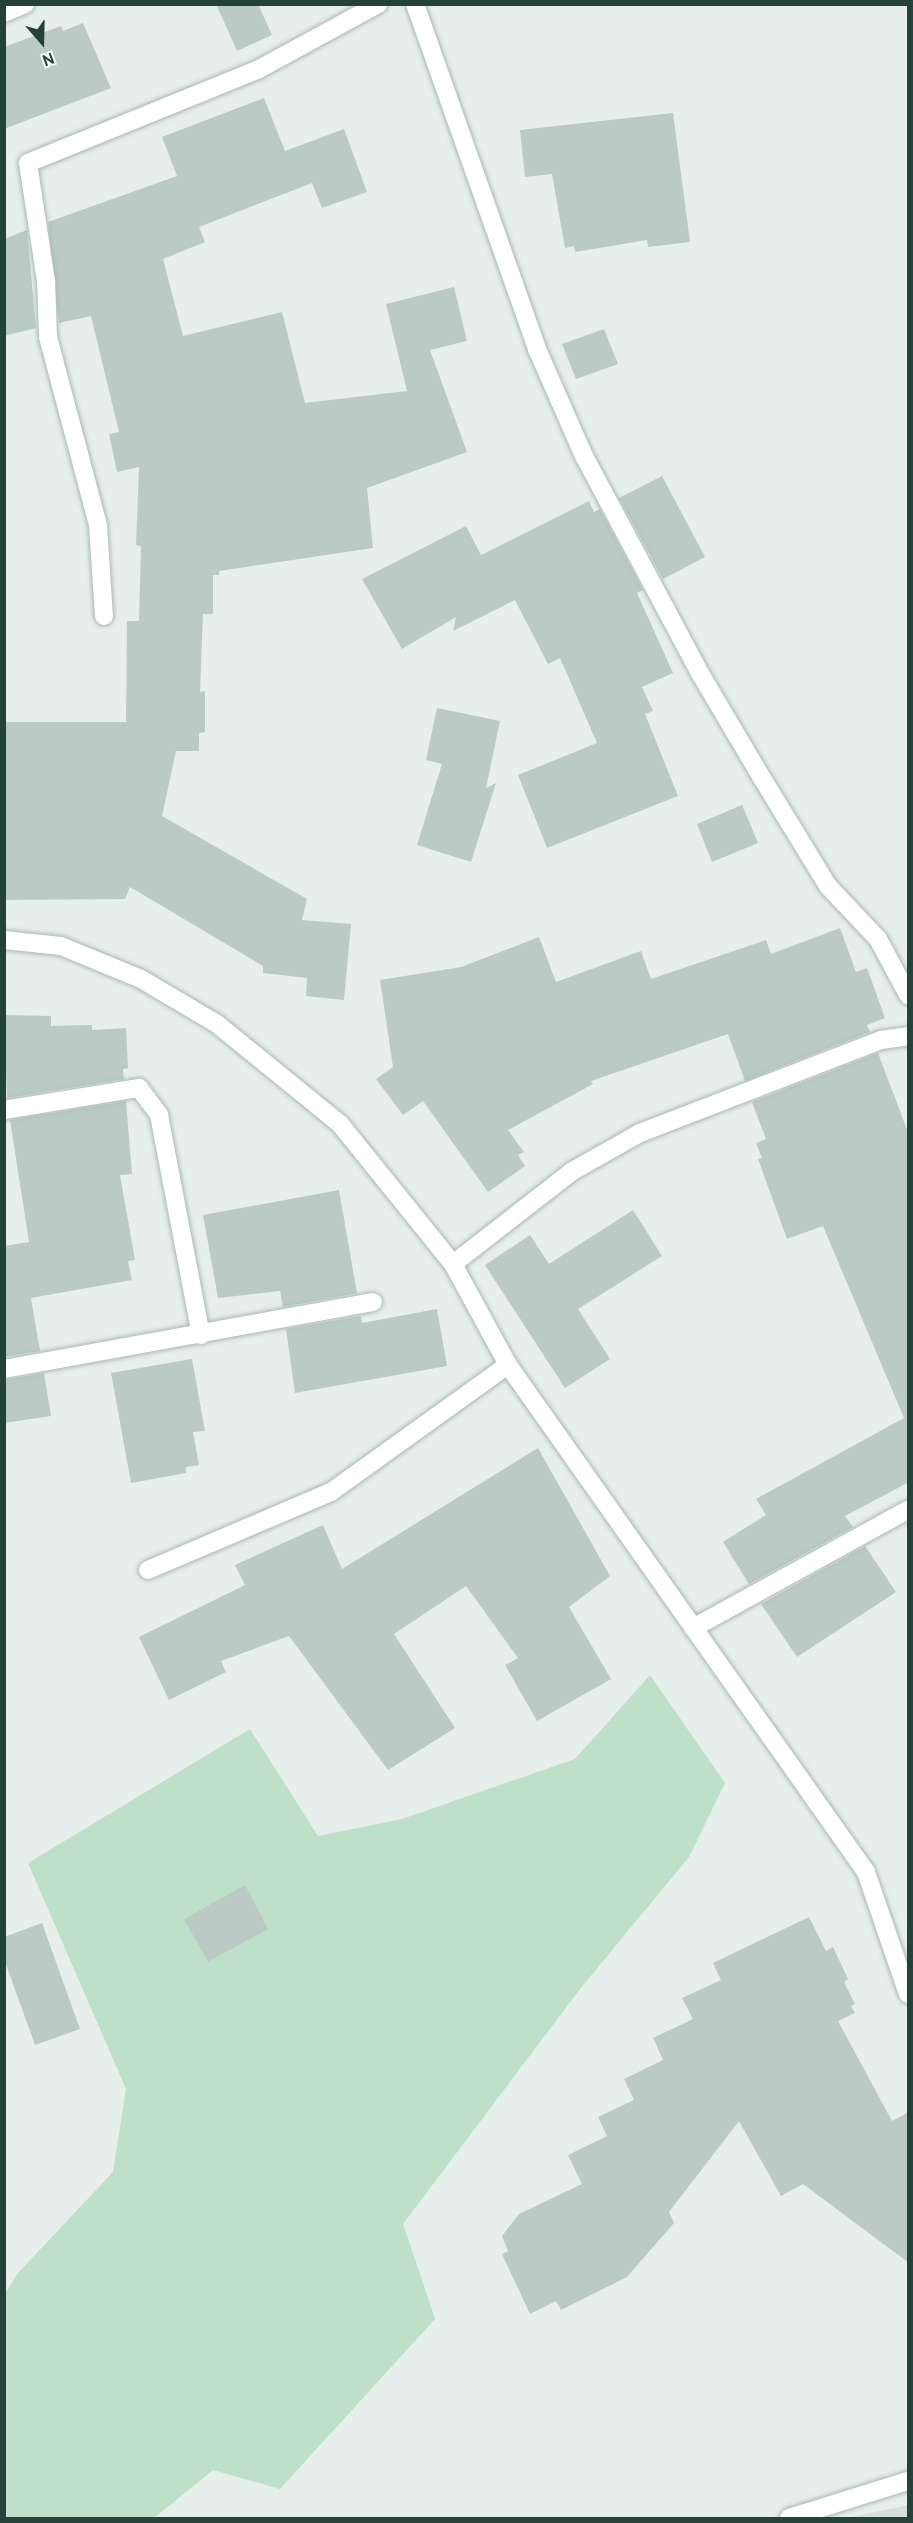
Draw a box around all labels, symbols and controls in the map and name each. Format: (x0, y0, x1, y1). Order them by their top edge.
north arrow (12, 12, 72, 72)
text: N (40, 49, 57, 70)

